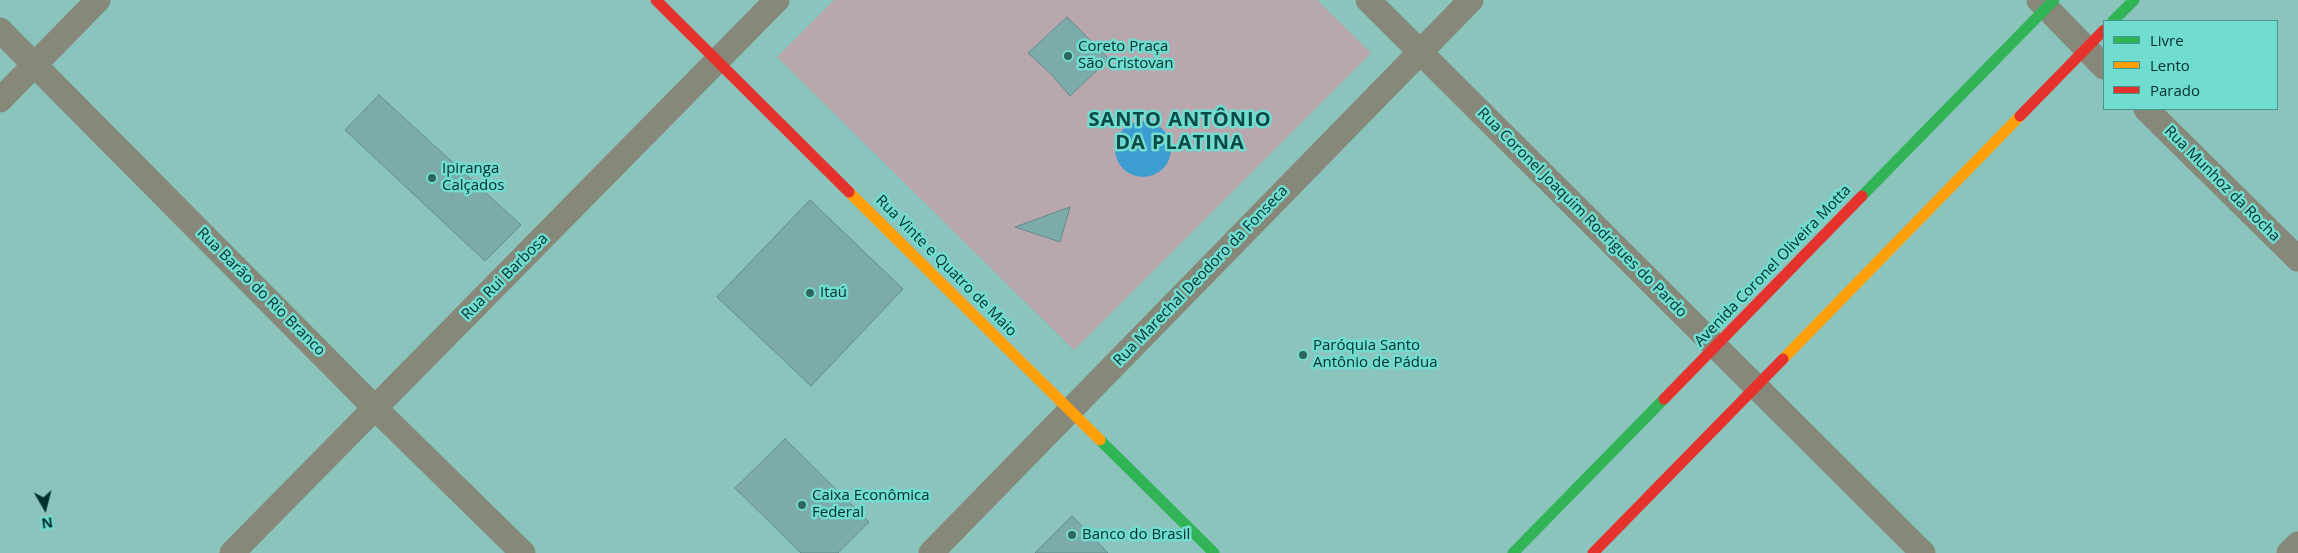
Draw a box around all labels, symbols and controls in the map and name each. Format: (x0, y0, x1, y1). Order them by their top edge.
legend (2103, 20, 2278, 110)
text: Livre (2150, 30, 2184, 50)
place label: Coreto Praça São Cristovan (1078, 38, 1173, 73)
marker: Coreto Praça São Cristovan (1062, 50, 1074, 62)
text: Lento (2150, 55, 2190, 75)
text: Parado (2150, 80, 2200, 100)
street label: Rua Coronel Joaquim Rodrigues do Pardo (1473, 104, 1691, 322)
district label: SANTO ANTÔNIO DA PLATINA (1087, 108, 1273, 155)
street label: Rua Munhoz da Rocha (2160, 122, 2284, 246)
place label: Ipiranga Calçados (442, 160, 504, 195)
marker: Ipiranga Calçados (426, 172, 438, 184)
street label: Avenida Coronel Oliveira Motta (1691, 181, 1855, 351)
street label: Rua Marechal Deodoro da Fonseca (1110, 182, 1292, 370)
street label: Rua Vinte e Quatro de Maio (872, 192, 1020, 340)
street label: Rua Barão do Rio Branco (193, 224, 329, 360)
street label: Rua Rui Barbosa (458, 230, 552, 324)
place label: Itaú (820, 284, 847, 302)
marker: Itaú (804, 287, 816, 299)
place label: Paróquia Santo Antônio de Pádua (1313, 337, 1438, 372)
marker: Paróquia Santo Antônio de Pádua (1297, 349, 1309, 361)
north arrow (20, 483, 70, 533)
place label: Caixa Econômica Federal (812, 487, 930, 522)
marker: Caixa Econômica Federal (796, 499, 808, 511)
text: N (40, 513, 54, 534)
place label: Banco do Brasil (1082, 526, 1190, 544)
marker: Banco do Brasil (1066, 529, 1078, 541)

